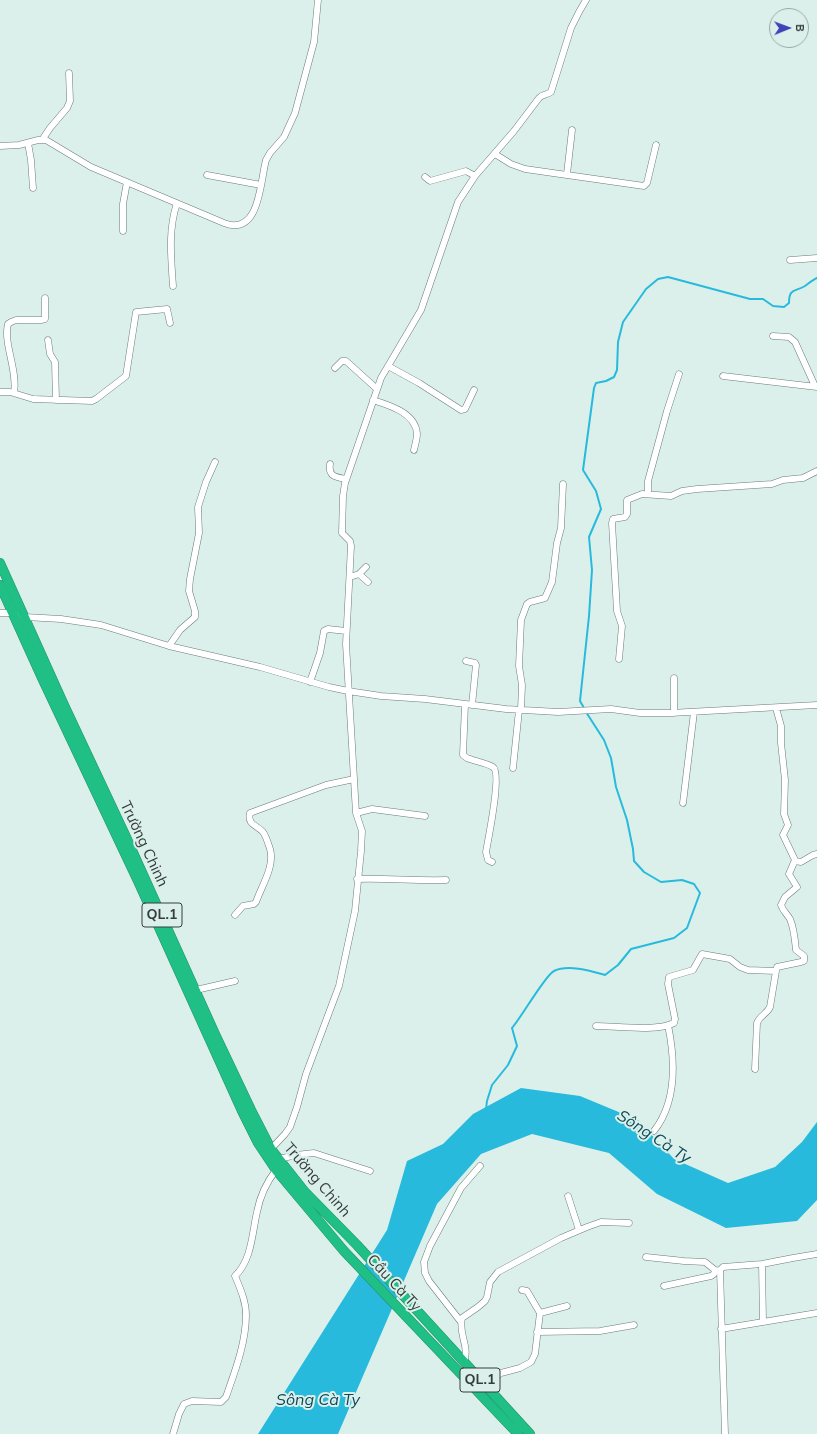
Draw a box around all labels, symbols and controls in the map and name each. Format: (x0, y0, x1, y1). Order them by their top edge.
north arrow (769, 8, 809, 48)
text: B (793, 24, 807, 32)
street label: Trường Chinh (116, 798, 172, 890)
road number: QL.1 (142, 903, 182, 927)
water label: Sông Cà Ty (613, 1106, 695, 1168)
street label: Trường Chinh (280, 1139, 354, 1221)
street label: Cầu Cà Ty (363, 1251, 425, 1315)
road number: QL.1 (460, 1368, 500, 1392)
water label: Sông Cà Ty (276, 1390, 360, 1410)

